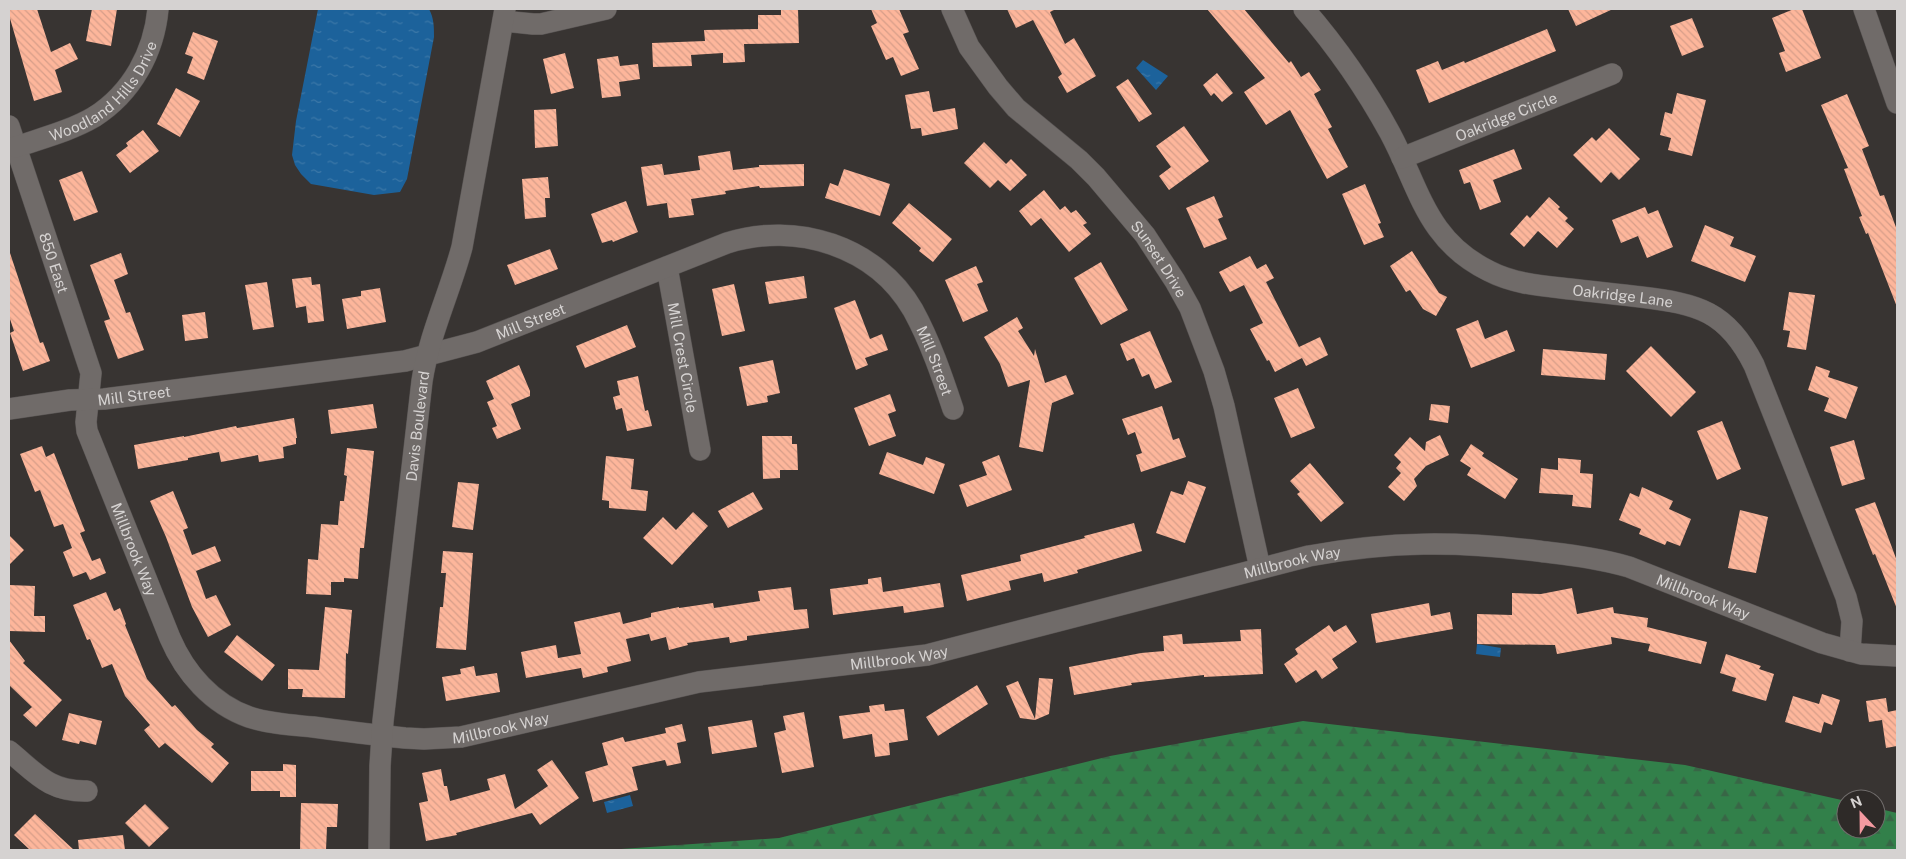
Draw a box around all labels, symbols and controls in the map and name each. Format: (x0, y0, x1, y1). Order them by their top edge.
street label: Woodland Hills Drive (47, 39, 159, 144)
street label: Oakridge Circle (1453, 88, 1559, 144)
street label: Sunset Drive (1128, 217, 1191, 300)
street label: 850 East (36, 230, 72, 295)
street label: Oakridge Lane (1572, 281, 1675, 310)
street label: Mill Street (493, 299, 568, 342)
street label: Mill Crest Circle (665, 301, 702, 414)
street label: Mill Street (914, 323, 956, 398)
street label: Davis Boulevard (402, 369, 432, 482)
street label: Mill Street (97, 382, 172, 408)
street label: Millbrook Way (108, 500, 161, 598)
street label: Millbrook Way (1242, 542, 1342, 581)
street label: Millbrook Way (1654, 570, 1752, 622)
street label: Millbrook Way (849, 641, 950, 673)
street label: Millbrook Way (452, 708, 551, 746)
north arrow (1836, 789, 1886, 839)
text: N (1848, 792, 1864, 811)

